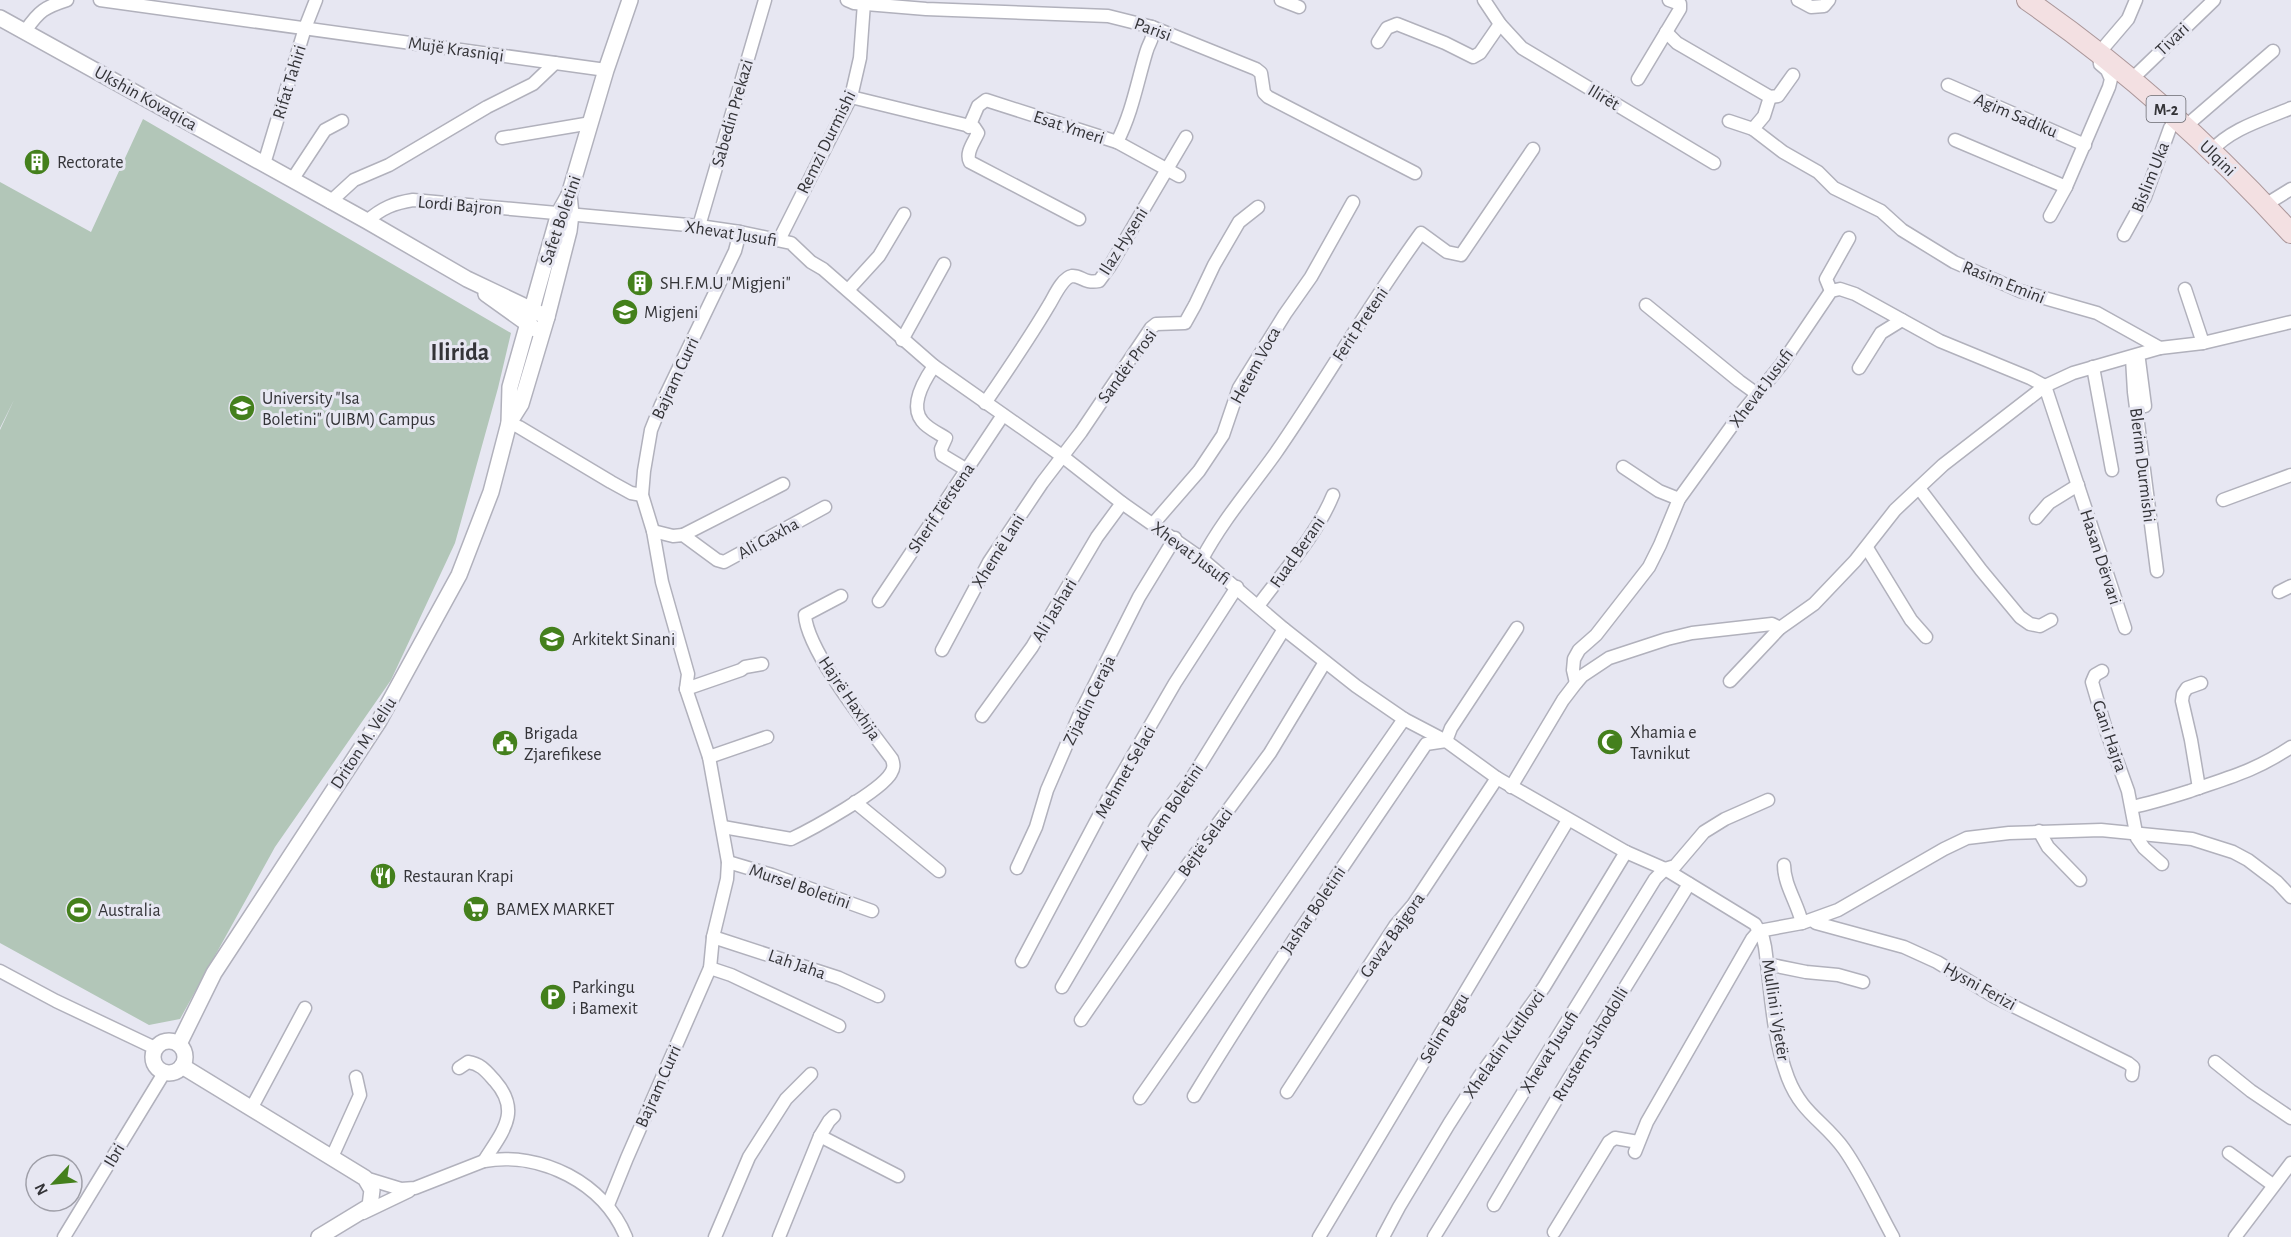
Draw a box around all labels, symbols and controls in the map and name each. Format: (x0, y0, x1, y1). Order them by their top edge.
street label: Parisi (1132, 15, 1174, 45)
street label: Tivari (2152, 20, 2193, 60)
street label: Mujë Krasniqi (407, 34, 505, 66)
street label: Rifat Tahiri (270, 43, 310, 121)
street label: Sabedin Prekazi (709, 57, 757, 169)
street label: Ukshin Kovaqica (91, 63, 200, 134)
street label: Ilirët (1585, 82, 1623, 114)
street label: Remzi Durmishi (794, 88, 860, 197)
street label: Agim Sadiku (1971, 90, 2060, 141)
road number: M-2 (2146, 96, 2186, 122)
street label: Esat Ymeri (1031, 108, 1106, 148)
street label: Ulqini (2196, 137, 2239, 180)
street label: Bislim Uka (2129, 140, 2173, 215)
building icon: Rectorate (22, 147, 52, 177)
place label: Rectorate (57, 154, 123, 172)
street label: Safet Boletini (537, 173, 585, 267)
street label: Lordi Bajron (417, 193, 503, 219)
street label: Ilaz Hyseni (1096, 205, 1152, 279)
street label: Xhevat Jusufi (684, 218, 778, 250)
street label: Rasim Emini (1960, 258, 2047, 308)
building icon: SH.F.M.U "Migjeni" (625, 268, 655, 298)
place label: SH.F.M.U "Migjeni" (660, 275, 791, 293)
street label: Ferit Preteni (1330, 284, 1392, 365)
school or university icon: Migjeni (610, 297, 640, 327)
place label: Migjeni (644, 304, 698, 322)
street label: Hetem Voca (1227, 324, 1284, 407)
street label: Sandër Prosi (1095, 326, 1161, 407)
street label: Bajram Curri (649, 335, 703, 422)
district label: Ilirida (431, 341, 489, 365)
street label: Xhevat Jusufi (1727, 346, 1797, 431)
place label: University "Isa Boletini" (UIBM) Campus (262, 390, 435, 429)
school or university icon: University "Isa Boletini" (UIBM) Campus (227, 393, 257, 423)
street label: Blerim Durmishi (2126, 407, 2158, 524)
street label: Sherif Tërstena (905, 460, 978, 557)
street label: Hasan Dërvari (2076, 507, 2124, 607)
street label: Xhemë Lani (969, 511, 1029, 592)
street label: Fuad Berani (1267, 514, 1329, 591)
street label: Ali Gaxha (735, 515, 802, 563)
street label: Xhevat Jusufi (1148, 519, 1233, 589)
street label: Ali Jashari (1029, 576, 1081, 645)
school or university icon: Arkitekt Sinani (537, 624, 567, 654)
place label: Arkitekt Sinani (572, 631, 675, 649)
street label: Hajrë Haxhija (815, 653, 884, 744)
street label: Zijadin Ceraja (1061, 653, 1119, 748)
street label: Driton M. Veliu (328, 695, 400, 793)
street label: Gani Hajra (2088, 698, 2130, 774)
street label: Mehmet Selaci (1092, 723, 1159, 822)
place label: Xhamia e Tavnikut (1630, 724, 1697, 763)
place label: Brigada Zjarefikese (524, 725, 602, 764)
mosque icon: Xhamia e Tavnikut (1595, 727, 1625, 757)
public building icon: Brigada Zjarefikese (490, 728, 520, 758)
street label: Adem Boletini (1136, 761, 1207, 854)
street label: Bejtë Selaci (1175, 805, 1237, 880)
restaurant icon: Restauran Krapi (368, 861, 398, 891)
street label: Mursel Boletini (747, 861, 853, 913)
street label: Jashar Boletini (1278, 864, 1350, 958)
place label: Restauran Krapi (403, 868, 514, 886)
street label: Gavaz Bajgora (1357, 890, 1429, 981)
supermarket icon: BAMEX MARKET (461, 894, 491, 924)
sports icon: Australia (64, 895, 94, 925)
place label: BAMEX MARKET (496, 901, 615, 919)
place label: Australia (98, 902, 161, 920)
street label: Lah Jaha (766, 947, 828, 983)
street label: Mullini i Vjetër (1758, 958, 1792, 1062)
street label: Hysni Ferizi (1940, 960, 2019, 1014)
place label: Parkingu i Bamexit (572, 979, 638, 1018)
parking icon: Parkingu i Bamexit (538, 982, 568, 1012)
street label: Rrustem Suhodolli (1550, 984, 1632, 1105)
street label: Xheladin Kutllovci (1461, 987, 1549, 1102)
street label: Selim Begu (1417, 990, 1473, 1067)
street label: Xhevat Jusufi (1518, 1008, 1582, 1097)
street label: Bajram Curri (633, 1043, 685, 1130)
street label: Ibri (101, 1141, 129, 1170)
north arrow (24, 1153, 84, 1213)
text: N (32, 1181, 51, 1198)

